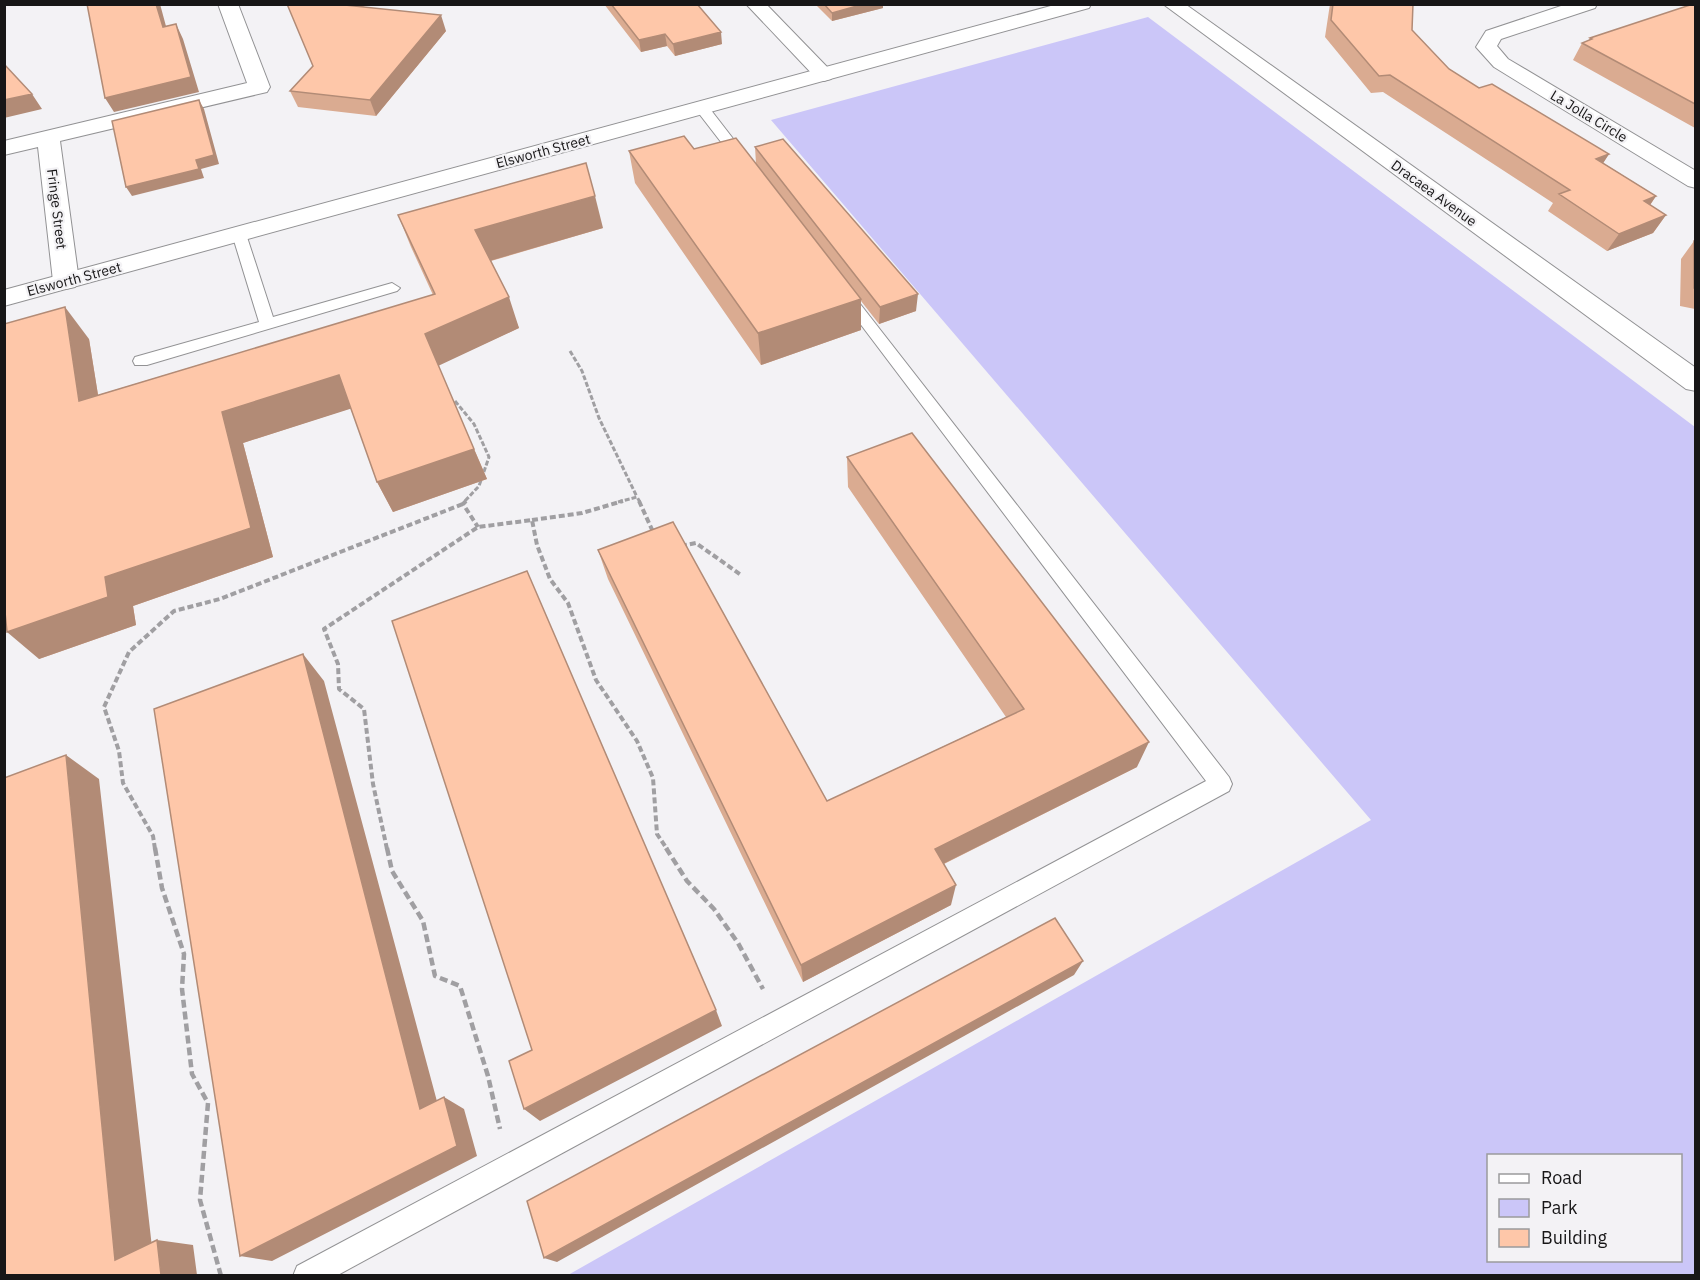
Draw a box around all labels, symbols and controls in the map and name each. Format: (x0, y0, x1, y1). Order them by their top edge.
street label: La Jolla Circle (1547, 86, 1631, 146)
street label: Elsworth Street (494, 130, 592, 172)
street label: Dracaea Avenue (1388, 156, 1481, 230)
street label: Fringe Street (43, 168, 71, 250)
street label: Elsworth Street (25, 258, 123, 300)
legend (1487, 1154, 1682, 1262)
text: Road (1541, 1166, 1582, 1189)
text: Park (1541, 1196, 1578, 1219)
text: Building (1541, 1226, 1608, 1249)

